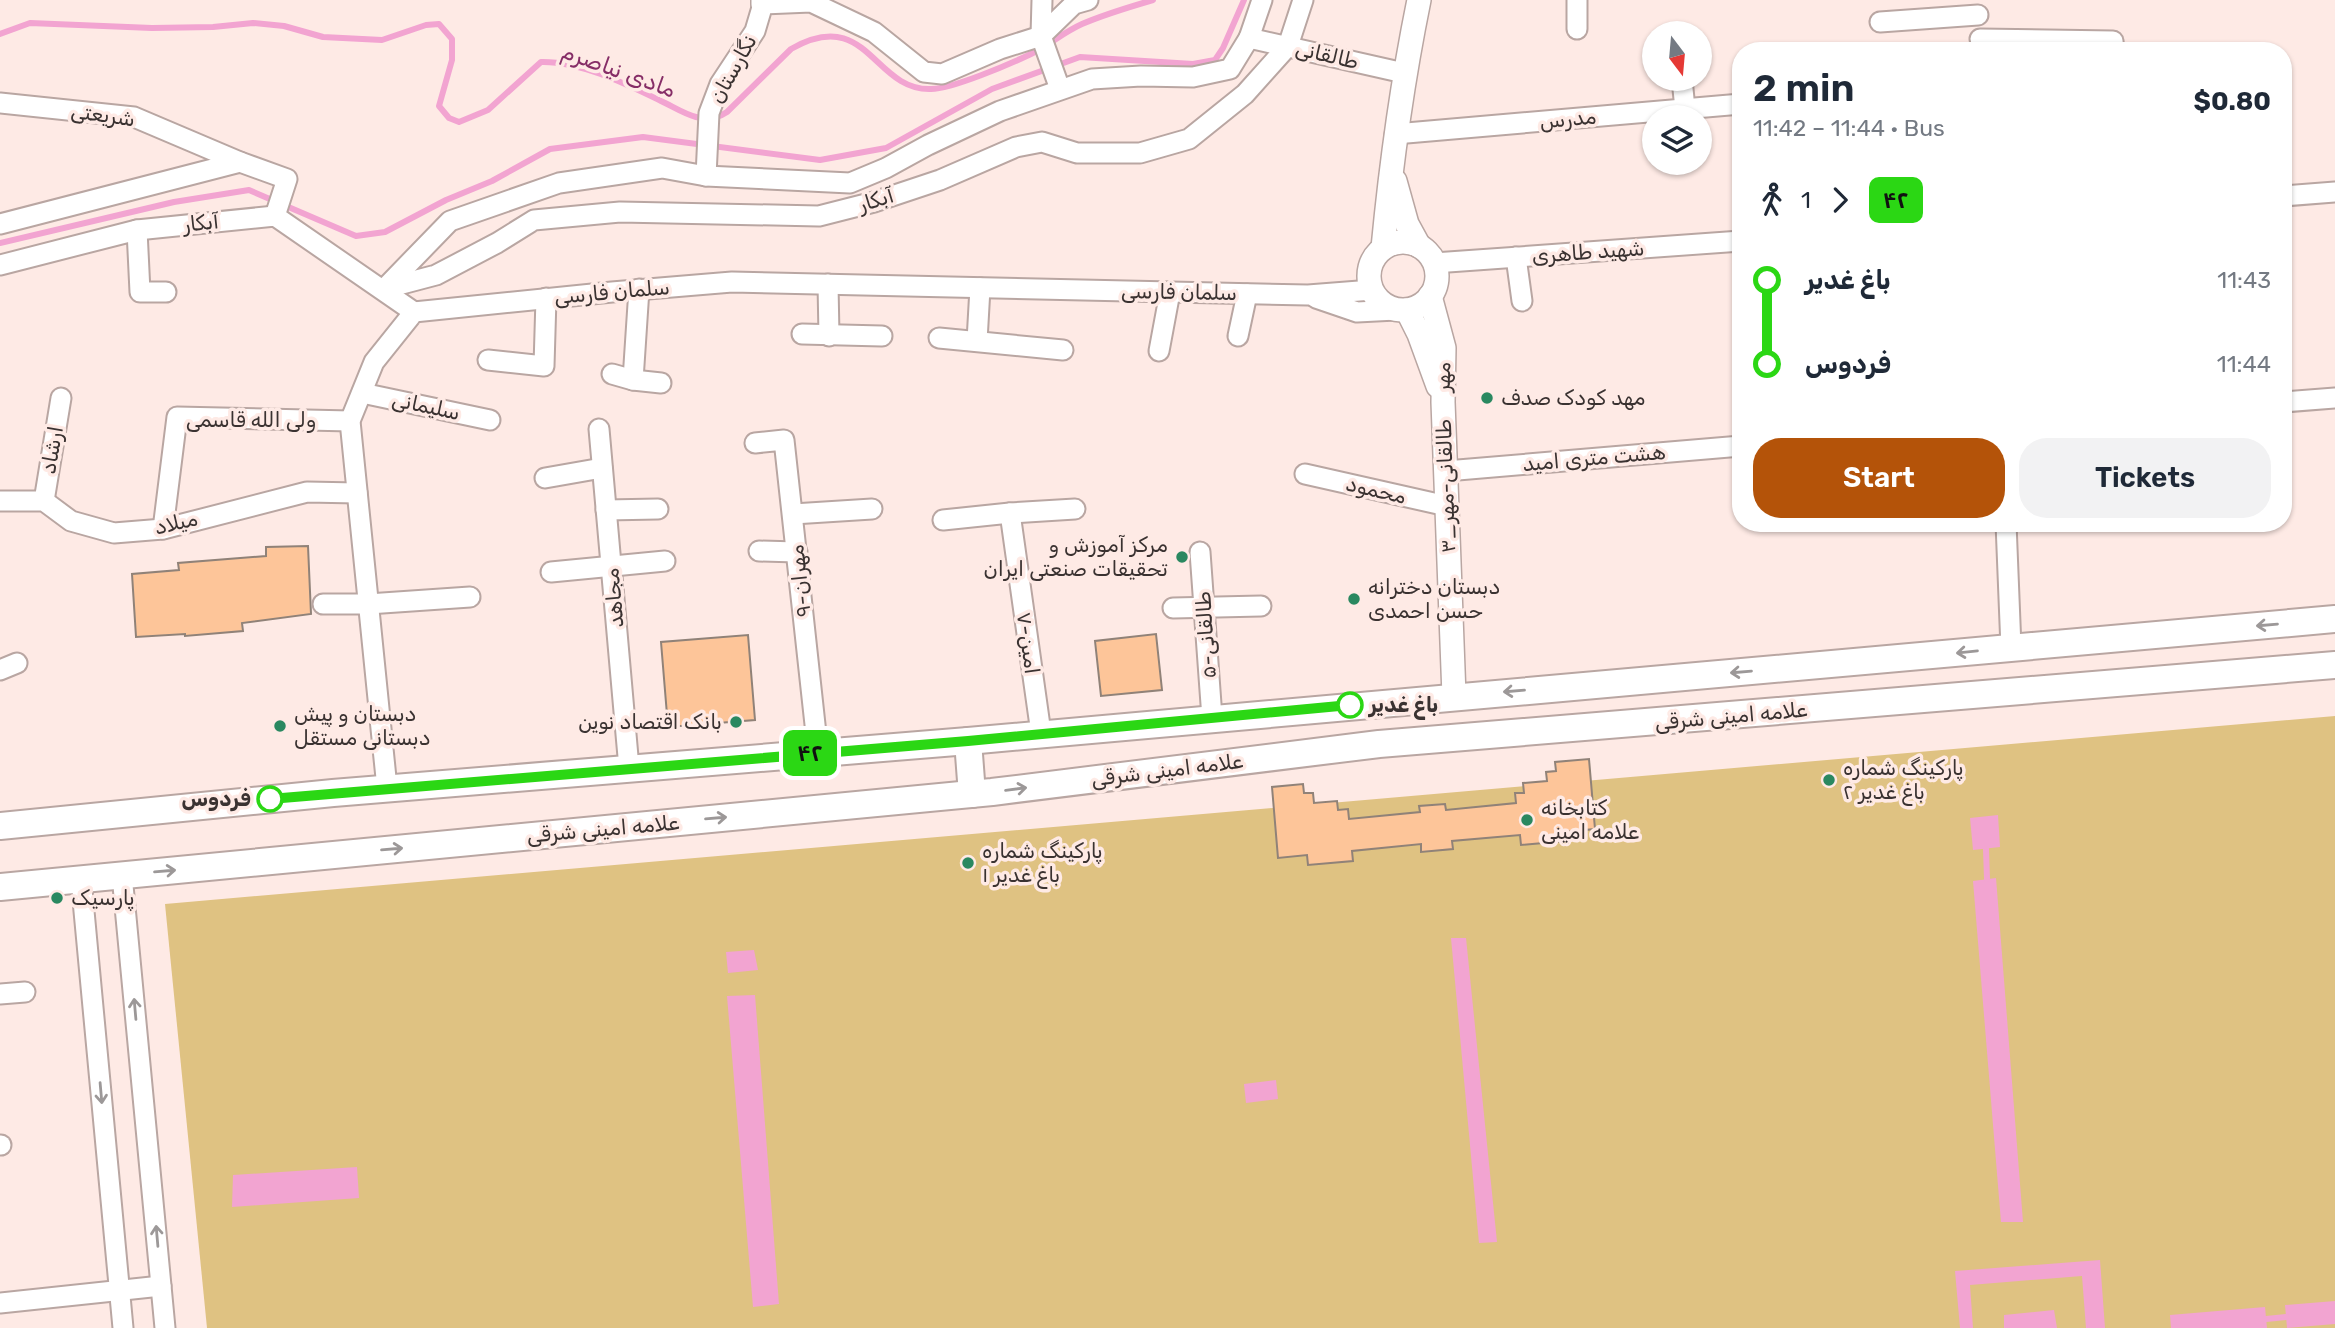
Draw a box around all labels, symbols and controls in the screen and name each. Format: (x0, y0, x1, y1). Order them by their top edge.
north arrow (1642, 21, 1712, 91)
map controls (1642, 21, 1712, 175)
street label: نگارستان (704, 30, 762, 107)
street label: طالقانی (1293, 35, 1361, 74)
water label: مادی نیاصرم (558, 36, 680, 104)
text: 2 min (1753, 65, 1855, 111)
text: $0.80 (2194, 86, 2271, 117)
street label: شریعتی (69, 98, 137, 131)
street label: مدرس (1539, 104, 1597, 133)
button: layers (1642, 105, 1712, 175)
text: 11:42 – 11:44 · Bus (1753, 114, 1945, 142)
icon: walk (1753, 181, 1791, 219)
icon: forward (1821, 181, 1859, 219)
street label: آبکار (853, 182, 897, 217)
text: 1 (1801, 186, 1811, 214)
text: ۴۲ (1883, 186, 1909, 214)
street label: آبکار (180, 208, 220, 237)
street label: شهید طاهری (1531, 235, 1645, 268)
text: باغ غدیر (1805, 265, 1891, 296)
text: 11:43 (2217, 266, 2271, 294)
street label: سلمان فارسی (553, 274, 671, 309)
street label: سلمان فارسی (1121, 278, 1237, 305)
text: فردوس (1805, 349, 1891, 380)
text: 11:44 (2217, 350, 2271, 378)
street label: مهر (1429, 361, 1456, 395)
place label: مهد کودک صدف (1501, 385, 1646, 410)
street label: سلیمانی (390, 386, 462, 425)
marker: مهد کودک صدف (1479, 390, 1495, 406)
street label: ولی الله قاسمی (186, 407, 316, 433)
street label: ۳_طالقانی-مهر (1431, 419, 1460, 553)
street label: ارشاد (35, 424, 68, 476)
button: Start (1753, 438, 2005, 518)
button: Tickets (2019, 438, 2271, 518)
street label: هشت متری امید (1521, 439, 1667, 476)
street label: محمود (1343, 470, 1409, 509)
street label: میلاد (152, 505, 200, 540)
place label: مرکز آموزش و تحقیقات صنعتی ایران (984, 532, 1168, 581)
street label: ۹-مهران (783, 543, 816, 619)
marker: مرکز آموزش و تحقیقات صنعتی ایران (1174, 549, 1190, 565)
street label: مجاهد (598, 567, 629, 629)
place label: دبستان دخترانه حسن احمدی (1368, 574, 1500, 623)
street label: ۵-طالقانی (1190, 590, 1221, 680)
marker: دبستان دخترانه حسن احمدی (1346, 591, 1362, 607)
street label: ۷-امین (1012, 610, 1045, 676)
one-way arrow (2256, 619, 2279, 632)
one-way arrow (1956, 646, 1979, 659)
one-way arrow (1730, 666, 1752, 679)
one-way arrow (1503, 685, 1526, 698)
marker: باغ غدیر (1337, 692, 1363, 718)
place label: باغ غدیر (1367, 692, 1438, 720)
street label: علامه امینی شرقی (1654, 696, 1808, 735)
place label: دبستان و پیش دبستانی مستقل (294, 701, 430, 750)
place label: بانک اقتصاد نوین (578, 709, 722, 734)
marker: بانک اقتصاد نوین (728, 714, 744, 730)
marker: دبستان و پیش دبستانی مستقل (272, 718, 288, 734)
line badge: ۴۲ (778, 730, 842, 776)
text: ۴۲ (797, 739, 823, 767)
street label: علامه امینی شرقی (1089, 748, 1244, 791)
place label: پارکینگ شماره ۲ باغ غدیر (1843, 755, 1964, 806)
marker: پارکینگ شماره ۲ باغ غدیر (1821, 772, 1837, 788)
one-way arrow (1004, 783, 1026, 796)
place label: فردوس (181, 786, 251, 812)
marker: فردوس (257, 786, 283, 812)
place label: کتابخانه علامه امینی (1541, 795, 1639, 844)
street label: علامه امینی شرقی (526, 809, 680, 848)
one-way arrow (704, 812, 727, 825)
marker: کتابخانه علامه امینی (1519, 812, 1535, 828)
place label: پارکینگ شماره ۱ باغ غدیر (982, 838, 1103, 889)
one-way arrow (380, 842, 403, 855)
marker: پارکینگ شماره ۱ باغ غدیر (960, 855, 976, 871)
one-way arrow (154, 864, 176, 877)
place label: پارسیک (71, 885, 135, 912)
marker: پارسیک (49, 890, 65, 906)
one-way arrow (128, 998, 141, 1021)
one-way arrow (95, 1081, 108, 1104)
one-way arrow (150, 1225, 163, 1247)

